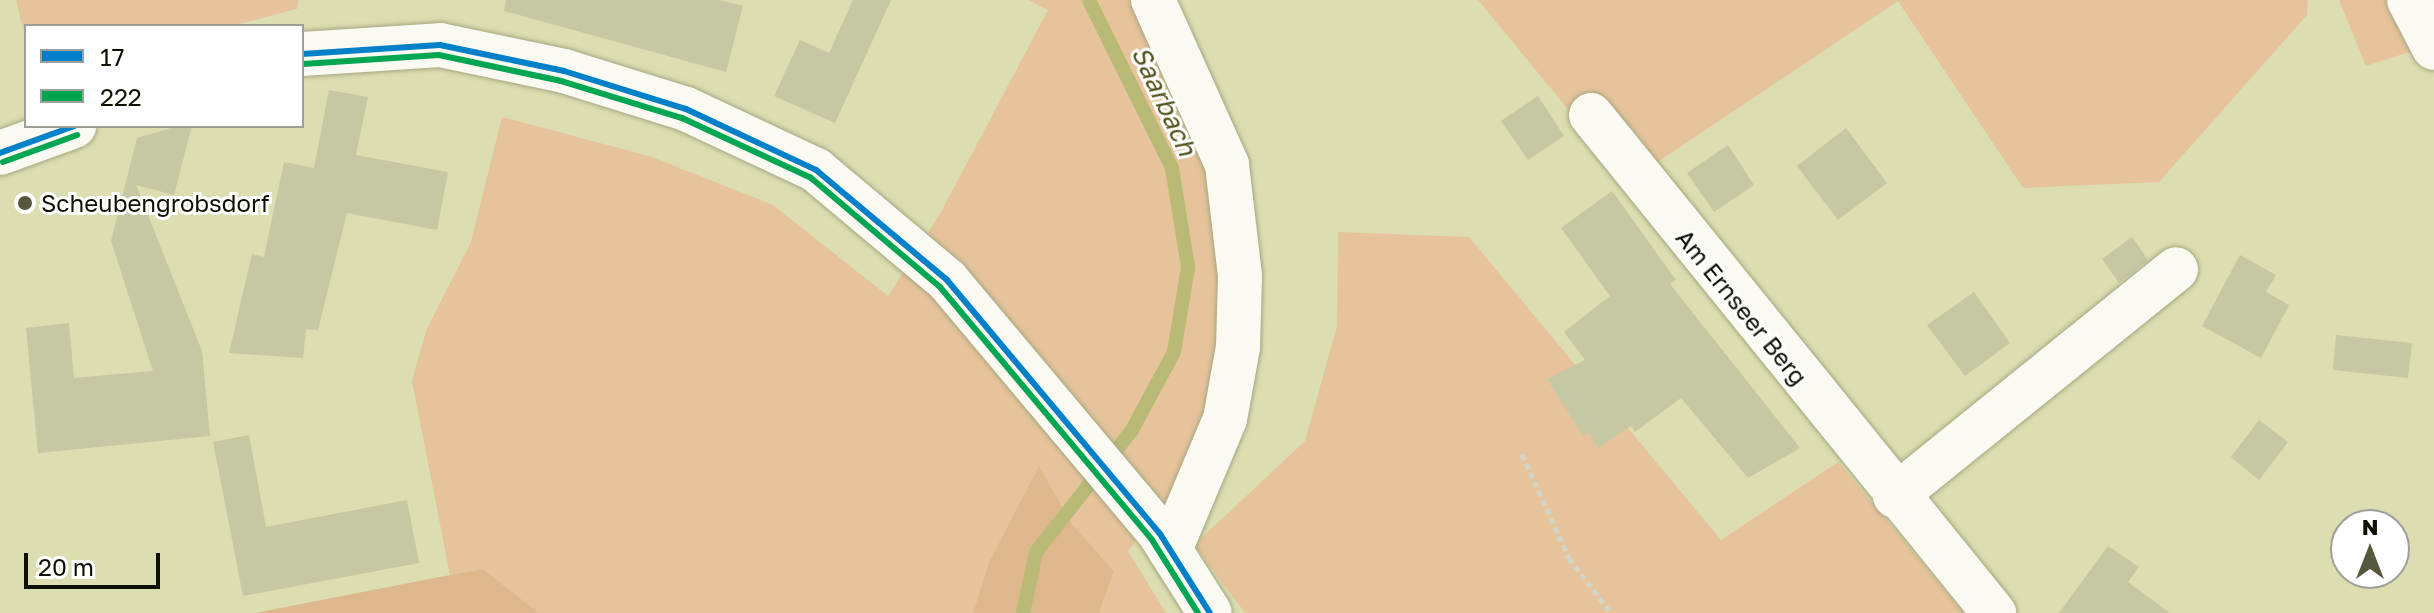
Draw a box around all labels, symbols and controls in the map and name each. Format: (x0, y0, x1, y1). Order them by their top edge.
legend (24, 24, 304, 128)
water label: Saarbach (1125, 41, 1203, 161)
text: 17 (100, 42, 124, 71)
text: 222 (100, 82, 142, 111)
place label: Scheubengrobsdorf (41, 189, 270, 217)
marker: Scheubengrobsdorf (16, 194, 34, 212)
street label: Am Ernseer Berg (1670, 223, 1814, 391)
north arrow (2330, 509, 2410, 589)
text: N (2362, 513, 2378, 540)
scale bar (28, 537, 164, 587)
text: 20 m (38, 552, 94, 581)

